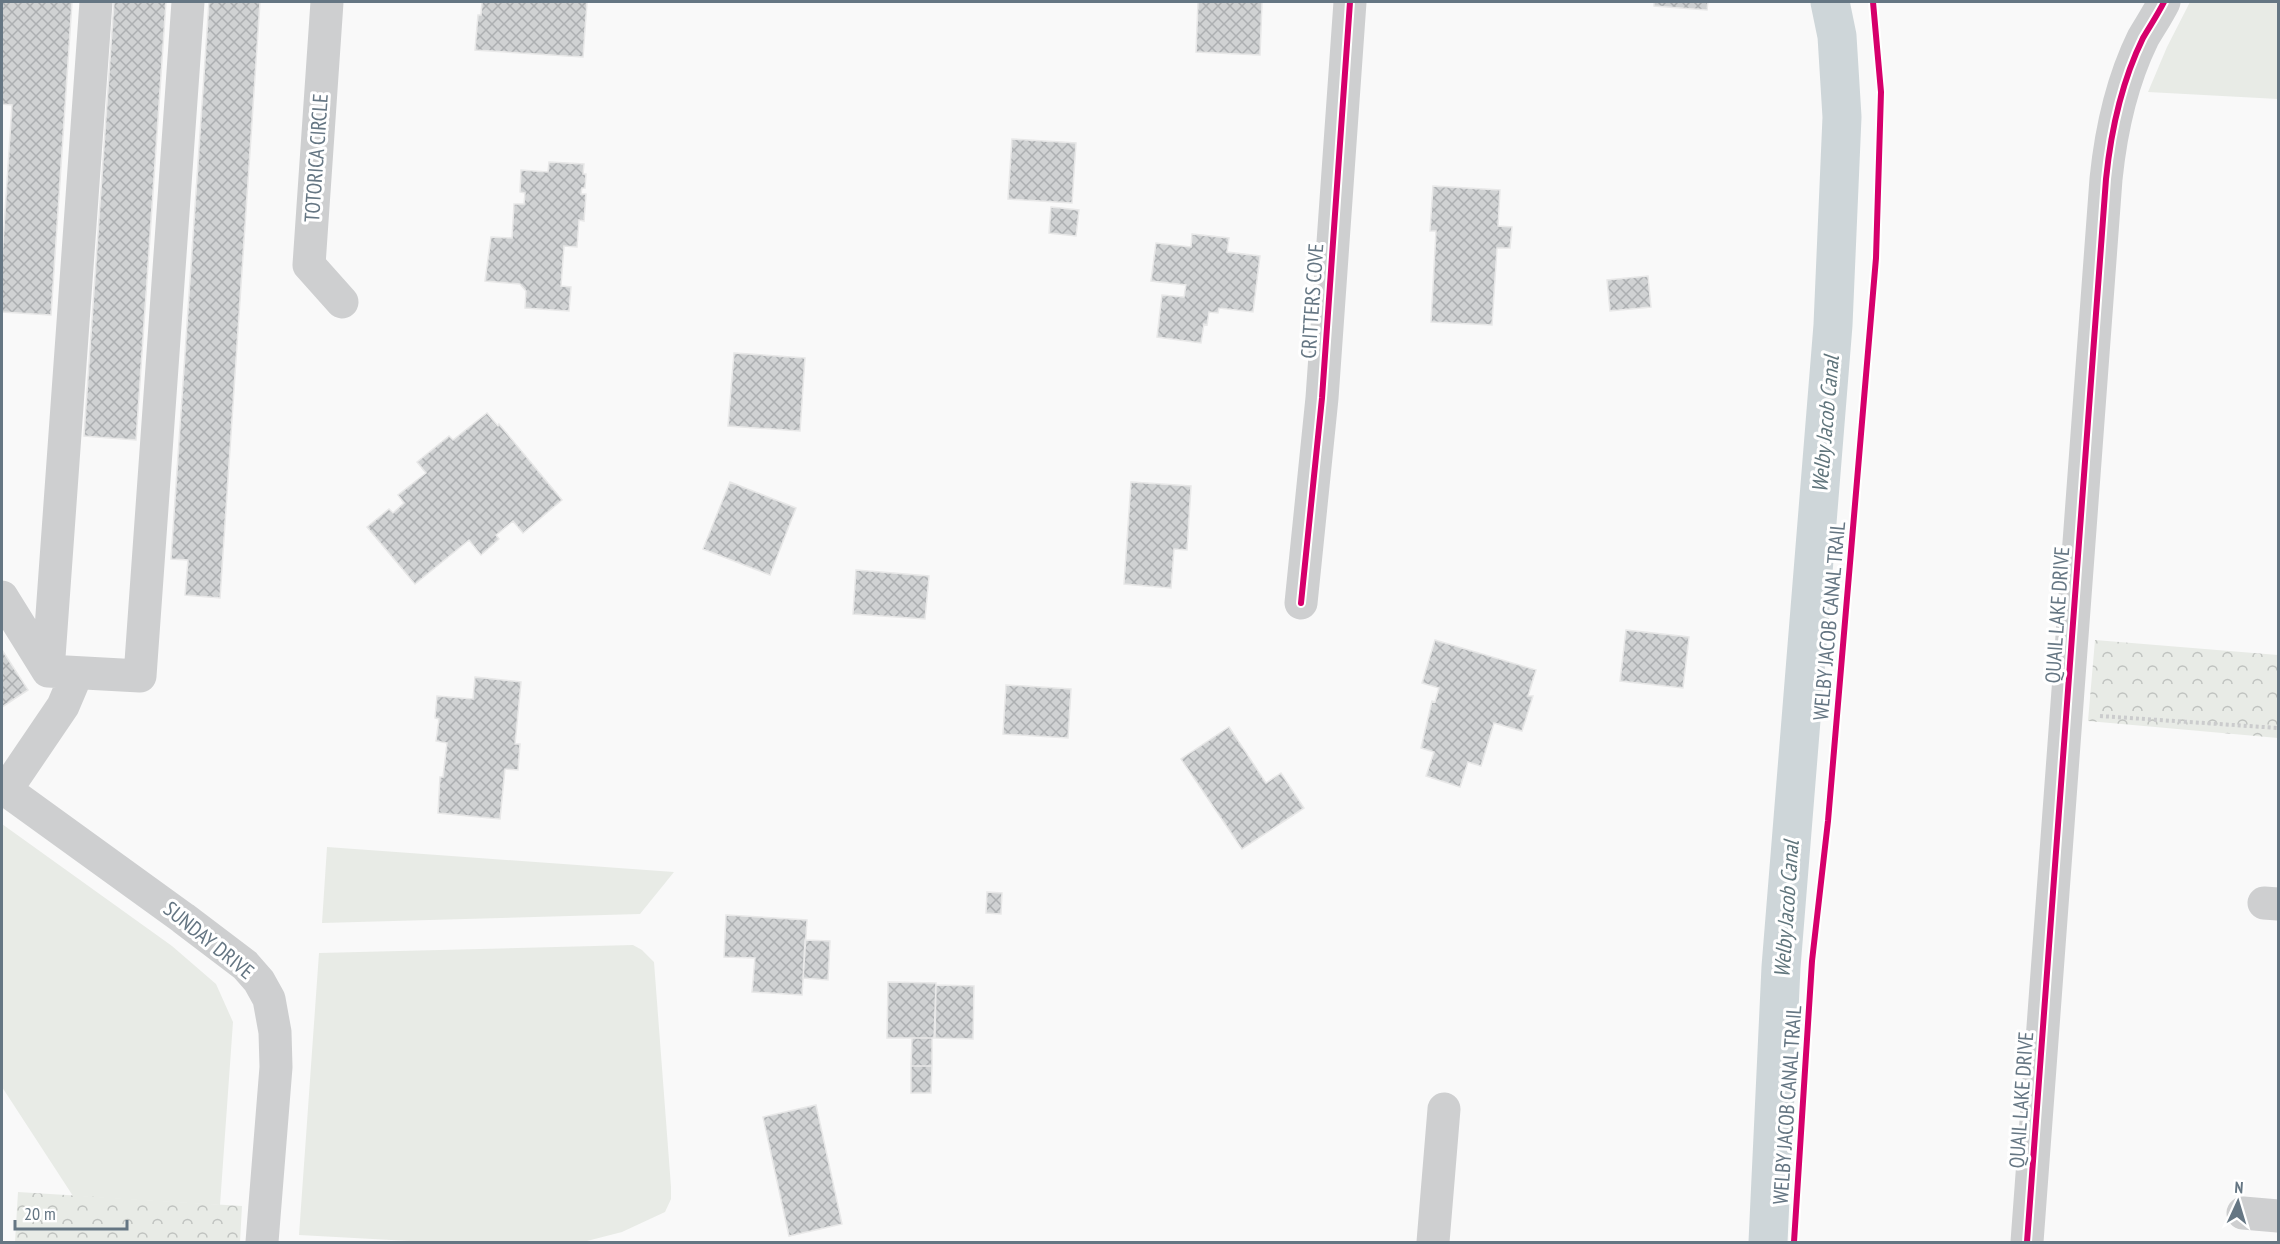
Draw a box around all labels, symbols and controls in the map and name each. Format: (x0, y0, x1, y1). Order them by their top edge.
street label: TOTORICA CIRCLE (298, 93, 334, 223)
street label: CRITTERS COVE (1295, 243, 1329, 359)
water label: Welby Jacob Canal (1805, 353, 1845, 494)
street label: WELBY JACOB CANAL TRAIL (1807, 520, 1851, 722)
street label: QUAIL LAKE DRIVE (2039, 546, 2075, 684)
water label: Welby Jacob Canal (1767, 838, 1805, 978)
street label: SUNDAY DRIVE (158, 895, 260, 985)
street label: WELBY JACOB CANAL TRAIL (1767, 1004, 1807, 1205)
street label: QUAIL LAKE DRIVE (2003, 1031, 2039, 1169)
north arrow (2208, 1172, 2268, 1232)
text: N (2234, 1177, 2244, 1197)
scale bar (15, 1193, 128, 1231)
text: 20 m (24, 1202, 56, 1225)

